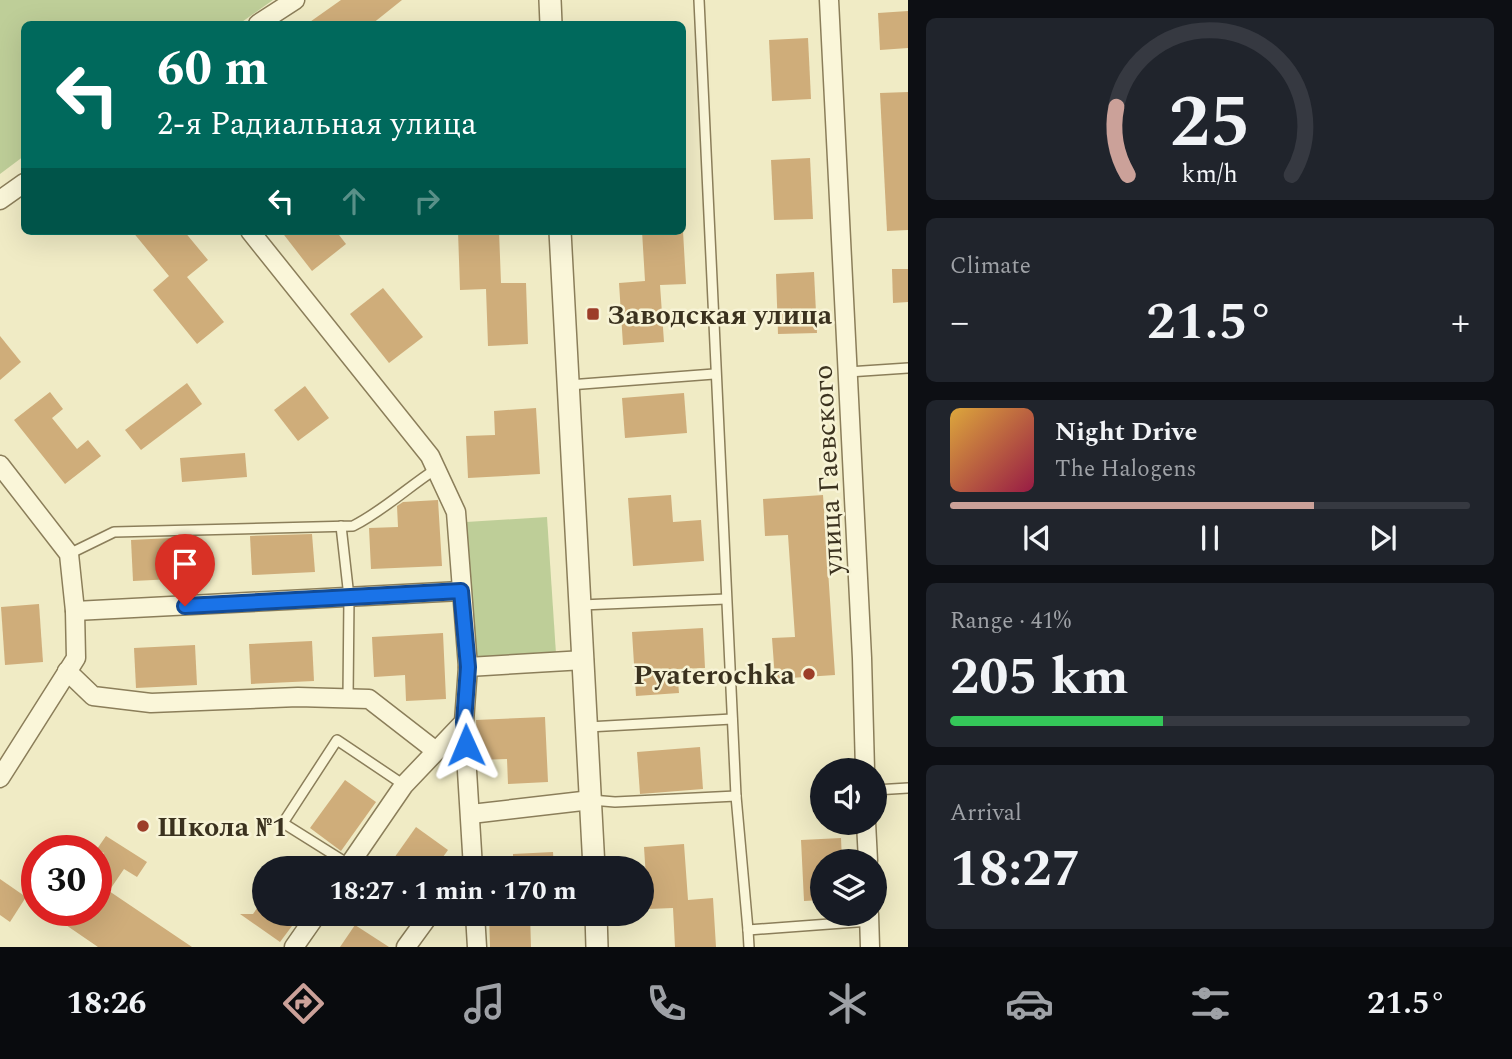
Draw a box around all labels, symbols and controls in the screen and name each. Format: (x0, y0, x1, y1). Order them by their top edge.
text: 60 m (157, 32, 268, 107)
icon: left (42, 49, 133, 140)
text: 25 (1169, 68, 1251, 179)
text: 2-я Радиальная улица (157, 100, 477, 149)
text: km/h (1182, 156, 1238, 194)
icon: left (262, 182, 300, 220)
icon: ahead (335, 182, 373, 220)
icon: right (408, 182, 446, 220)
text: Climate (950, 249, 1031, 284)
text: 21.5° (1146, 283, 1274, 362)
place label: Заводская улица (607, 294, 833, 337)
text: − (950, 294, 969, 352)
text: + (1451, 294, 1470, 352)
marker: Заводская улица (585, 306, 601, 322)
street label: улица Гаевского (802, 364, 856, 577)
text: Night Drive (1055, 412, 1197, 452)
text: The Halogens (1055, 452, 1197, 487)
icon: previous (1018, 519, 1056, 557)
icon: pause (1191, 519, 1229, 557)
icon: next (1364, 519, 1402, 557)
pin (155, 534, 215, 606)
icon: arrive (166, 545, 204, 583)
text: Range · 41% (950, 604, 1071, 639)
text: 205 km (950, 638, 1129, 717)
place label: Pyaterochka (633, 654, 796, 697)
marker: Pyaterochka (801, 666, 817, 682)
position arrow (429, 708, 503, 782)
map controls (810, 758, 887, 926)
button: sound (810, 758, 887, 835)
text: Arrival (950, 796, 1022, 831)
place label: Школа №1 (157, 806, 288, 849)
marker: Школа №1 (135, 818, 151, 834)
text: 18:27 (950, 830, 1081, 909)
speed limit sign: 30 (21, 835, 112, 926)
button: layers (810, 849, 887, 926)
text: 18:27 · 1 min · 170 m (329, 871, 577, 911)
text: 18:26 (66, 979, 147, 1028)
icon: directions (279, 979, 328, 1028)
icon: music (460, 979, 509, 1028)
icon: phone (642, 979, 691, 1028)
icon: climate (823, 979, 872, 1028)
icon: car (1005, 979, 1054, 1028)
icon: filters (1186, 979, 1235, 1028)
text: 21.5° (1367, 979, 1446, 1028)

